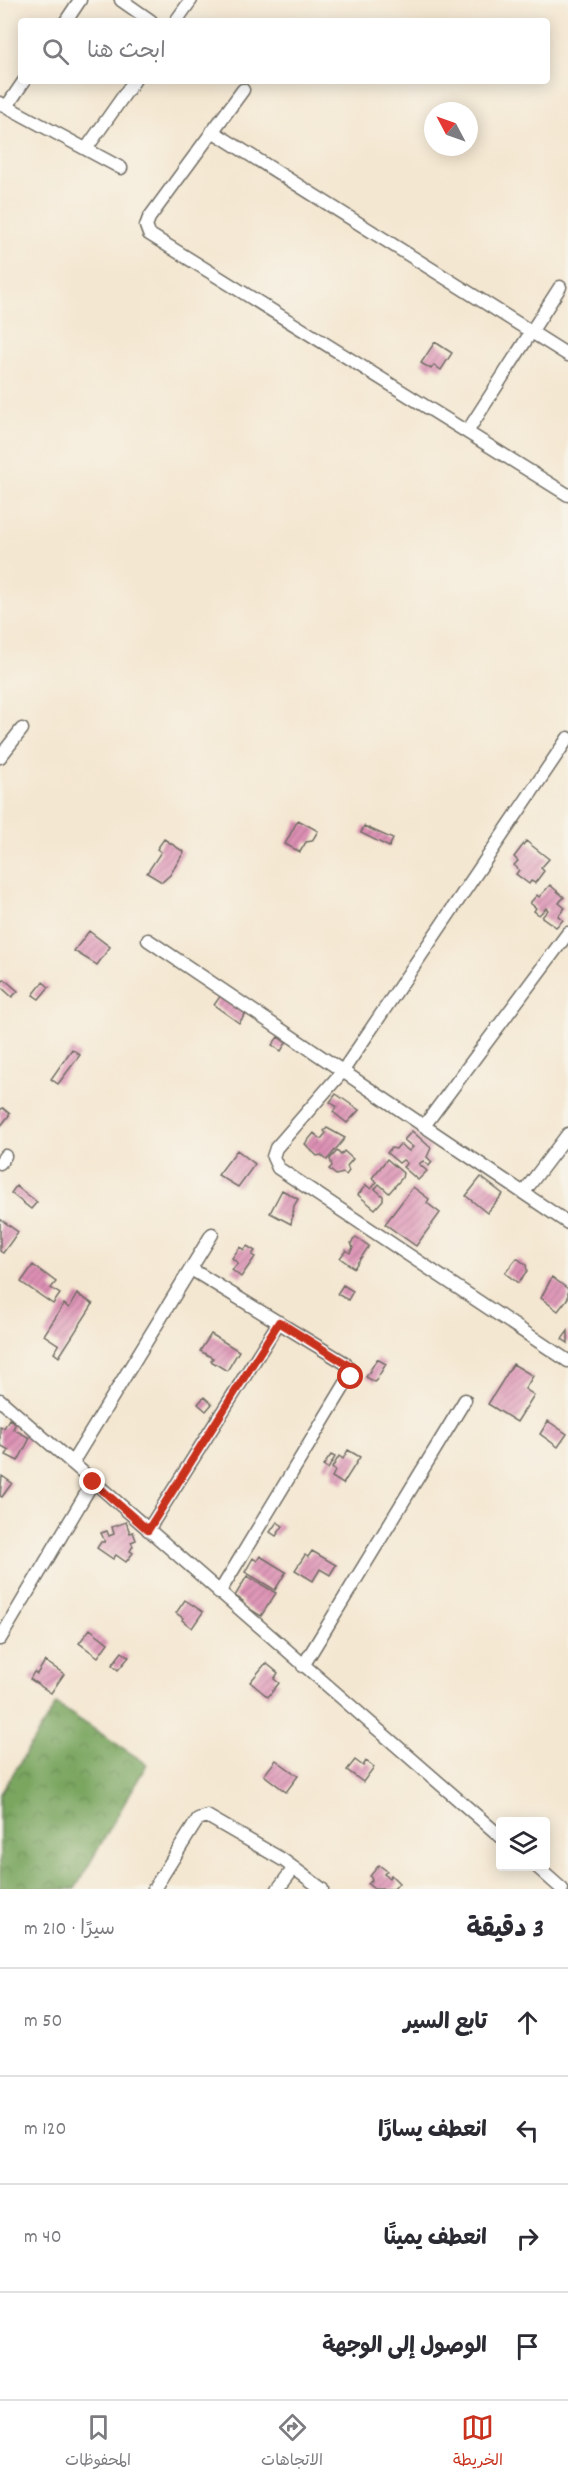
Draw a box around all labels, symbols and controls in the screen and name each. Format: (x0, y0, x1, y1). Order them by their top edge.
search box (18, 18, 550, 84)
icon: search (39, 35, 72, 68)
text: ابحث هنا (87, 37, 166, 68)
north arrow (424, 102, 478, 156)
route start (337, 1363, 363, 1389)
route end (79, 1468, 105, 1494)
map controls (496, 1817, 550, 1871)
button: layers (496, 1817, 550, 1871)
text: 3 دقيقة (467, 1912, 544, 1949)
text: سيرًا · 210 m (24, 1916, 115, 1944)
icon: ahead (511, 2006, 544, 2039)
text: 50 m (24, 2008, 63, 2036)
text: تابع السير (404, 2008, 487, 2039)
icon: left (511, 2114, 544, 2147)
text: 120 m (24, 2116, 66, 2144)
text: انعطف يسارًا (378, 2116, 487, 2147)
icon: right (511, 2222, 544, 2255)
text: 40 m (24, 2224, 62, 2252)
text: انعطف يمينًا (384, 2224, 487, 2255)
icon: arrive (511, 2330, 544, 2363)
text: الوصول إلى الوجهة (322, 2332, 487, 2363)
tab: المحفوظات (65, 2411, 131, 2474)
tab: الاتجاهات (261, 2411, 323, 2474)
tab: الخريطة (453, 2411, 503, 2474)

